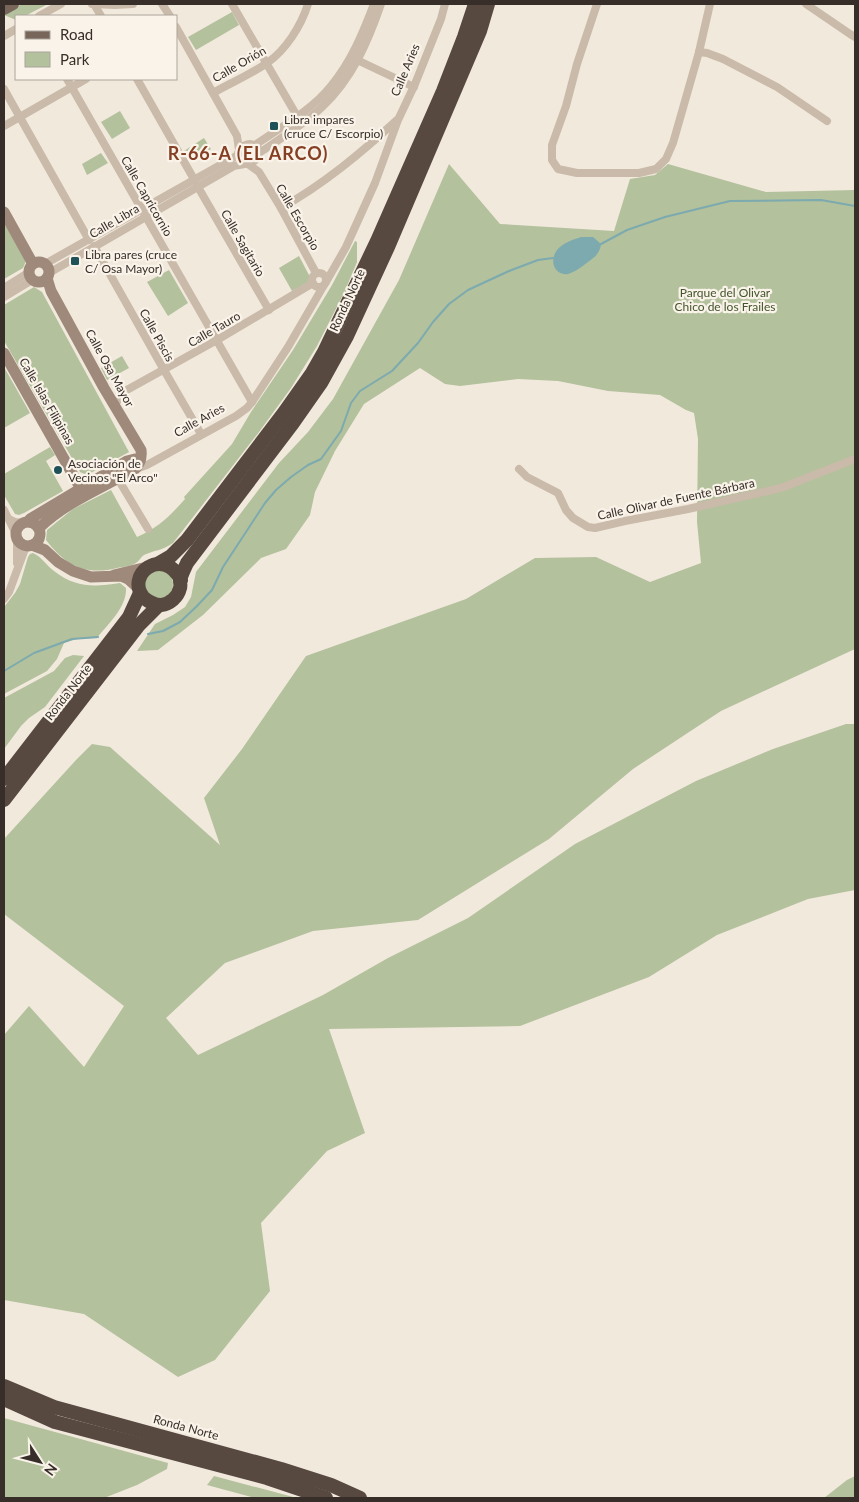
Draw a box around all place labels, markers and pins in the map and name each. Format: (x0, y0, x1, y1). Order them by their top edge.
place label: Libra impares (cruce C/ Escorpio) (284, 112, 383, 141)
marker: Libra impares (cruce C/ Escorpio) (268, 120, 280, 132)
place label: Libra pares (cruce C/ Osa Mayor) (85, 247, 177, 276)
marker: Libra pares (cruce C/ Osa Mayor) (69, 255, 81, 267)
place label: Asociación de Vecinos "El Arco" (68, 456, 158, 485)
marker: Asociación de Vecinos "El Arco" (52, 464, 64, 476)

